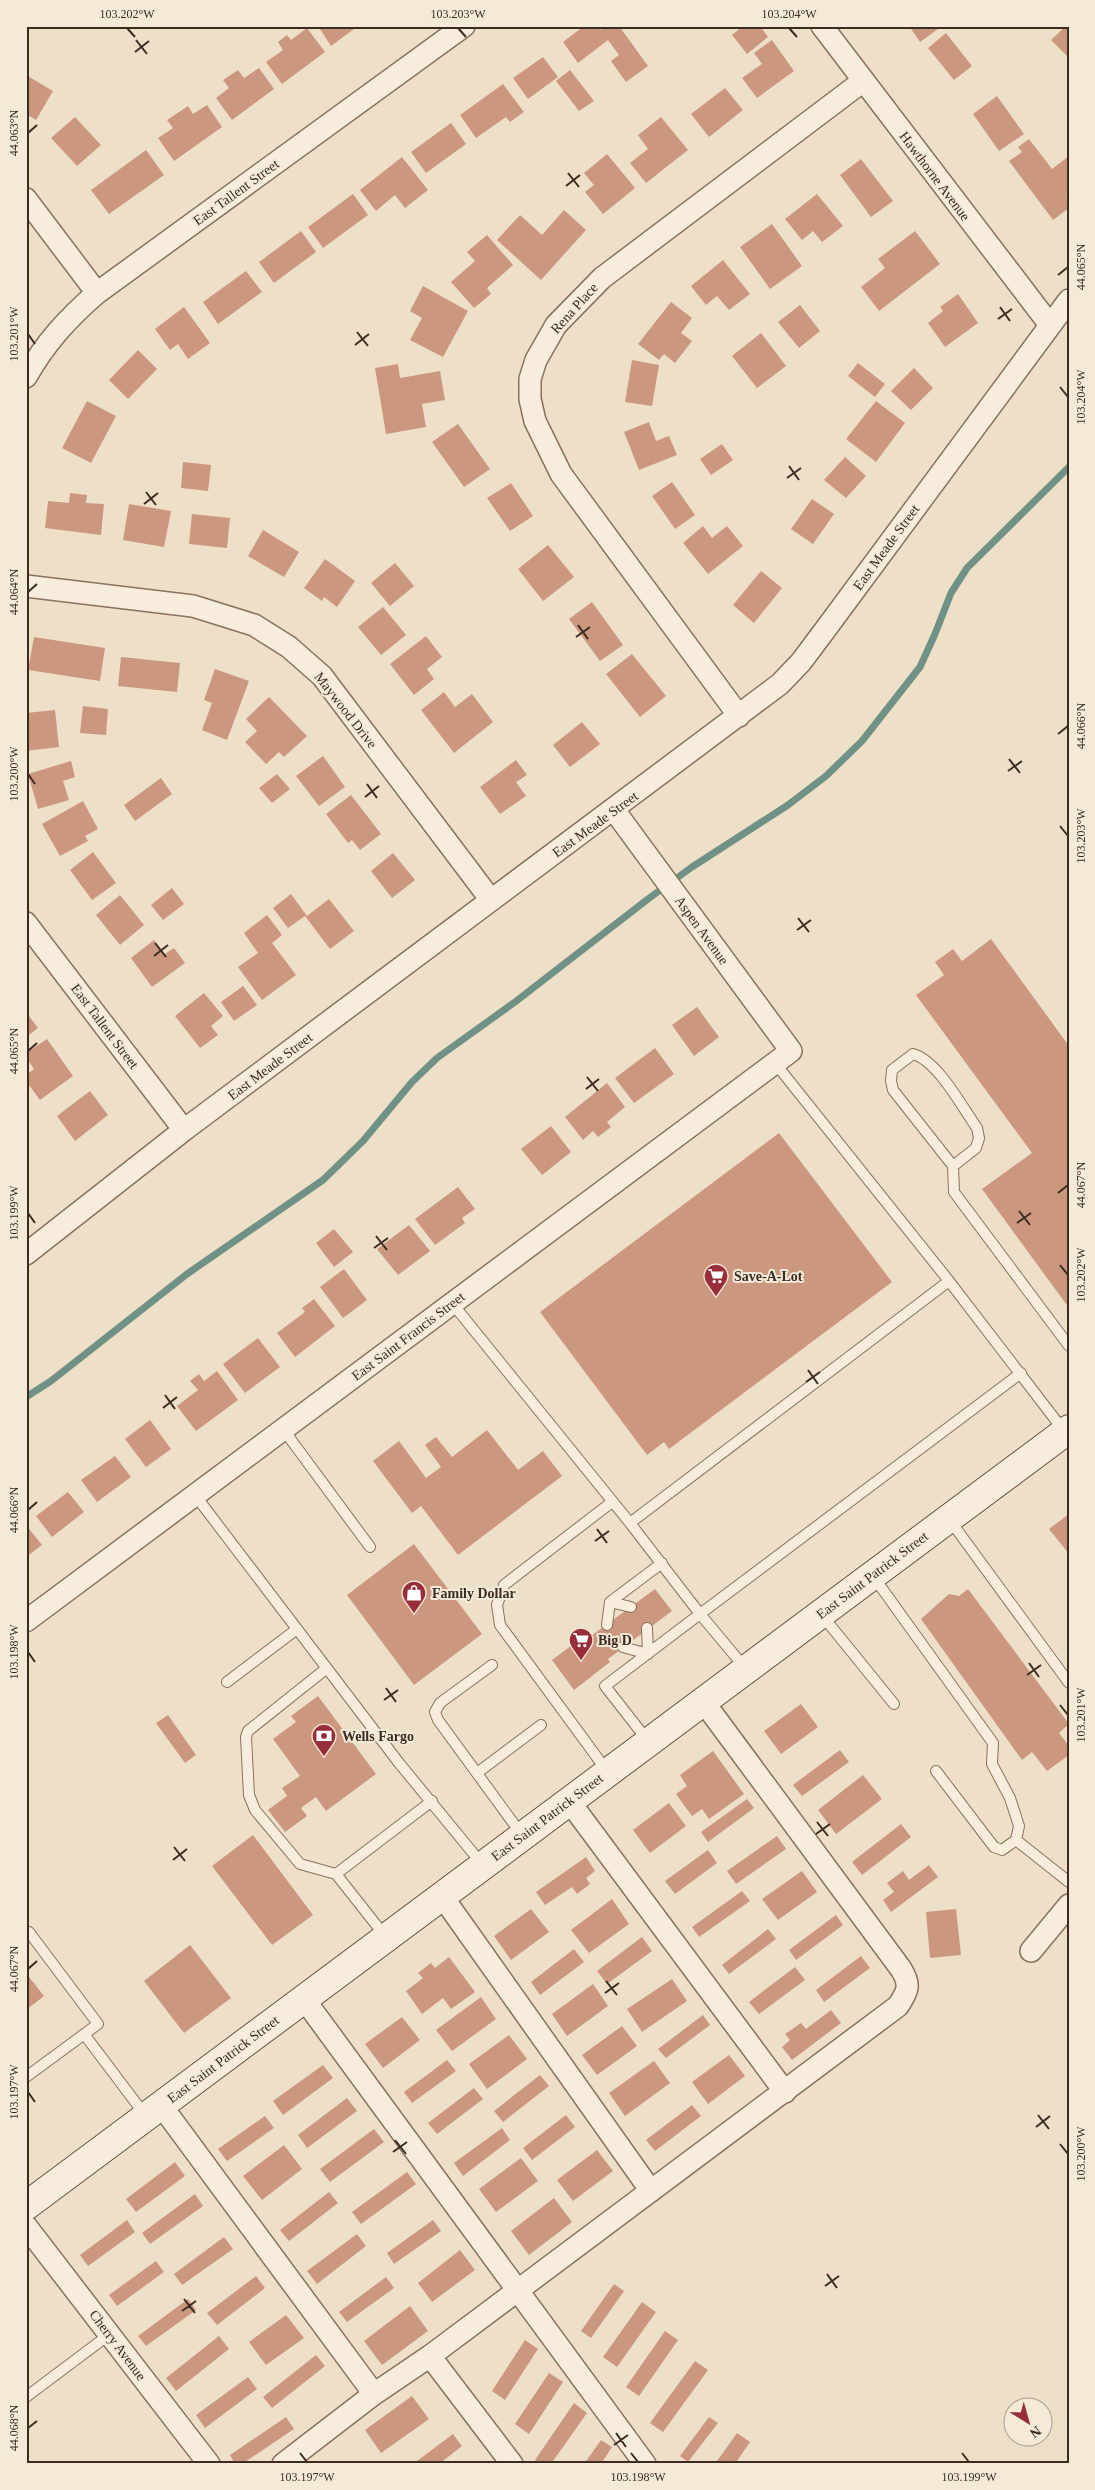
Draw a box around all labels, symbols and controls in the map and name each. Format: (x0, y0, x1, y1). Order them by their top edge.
text: 103.202°W (99, 7, 155, 21)
text: 103.203°W (430, 7, 486, 21)
text: 103.204°W (761, 7, 817, 21)
text: 44.063°N (7, 109, 21, 156)
street label: Hawthorne Avenue (896, 129, 973, 224)
street label: East Tallent Street (191, 156, 282, 229)
text: 44.065°N (1074, 243, 1088, 290)
street label: Rena Place (548, 280, 601, 337)
text: 103.201°W (7, 306, 21, 362)
text: 103.204°W (1074, 369, 1088, 425)
street label: East Meade Street (850, 502, 922, 593)
text: 44.064°N (7, 568, 21, 615)
street label: Maywood Drive (311, 669, 380, 751)
text: 44.066°N (1074, 702, 1088, 749)
text: 103.200°W (7, 746, 21, 802)
street label: East Meade Street (550, 788, 641, 860)
text: 103.203°W (1074, 808, 1088, 864)
street label: Aspen Avenue (672, 893, 731, 967)
street label: East Tallent Street (68, 981, 141, 1072)
text: 44.065°N (7, 1027, 21, 1074)
street label: East Meade Street (225, 1030, 316, 1103)
text: 44.067°N (1074, 1161, 1088, 1208)
text: 103.199°W (7, 1185, 21, 1241)
text: 103.202°W (1074, 1247, 1088, 1303)
supermarket icon: Save-A-Lot (703, 1263, 729, 1297)
place label: Save-A-Lot (734, 1269, 803, 1284)
street label: East Saint Francis Street (349, 1289, 468, 1384)
text: 44.066°N (7, 1486, 21, 1533)
street label: East Saint Patrick Street (814, 1529, 931, 1622)
shop icon: Family Dollar (401, 1580, 427, 1614)
place label: Family Dollar (432, 1586, 516, 1601)
text: 103.198°W (7, 1624, 21, 1680)
supermarket icon: Big D (568, 1627, 594, 1661)
place label: Big D (598, 1633, 632, 1648)
text: 103.201°W (1074, 1687, 1088, 1743)
bank icon: Wells Fargo (311, 1723, 337, 1757)
place label: Wells Fargo (342, 1729, 414, 1744)
street label: East Saint Patrick Street (489, 1771, 606, 1864)
text: 44.067°N (7, 1945, 21, 1992)
street label: East Saint Patrick Street (165, 2013, 282, 2106)
text: 103.197°W (7, 2064, 21, 2120)
text: 103.200°W (1074, 2126, 1088, 2182)
street label: Cherry Avenue (86, 2307, 149, 2383)
north arrow (1002, 2398, 1052, 2448)
text: 44.068°N (7, 2404, 21, 2451)
text: N (1027, 2423, 1044, 2441)
text: 103.197°W (279, 2470, 335, 2484)
text: 103.198°W (610, 2470, 666, 2484)
text: 103.199°W (941, 2470, 997, 2484)

